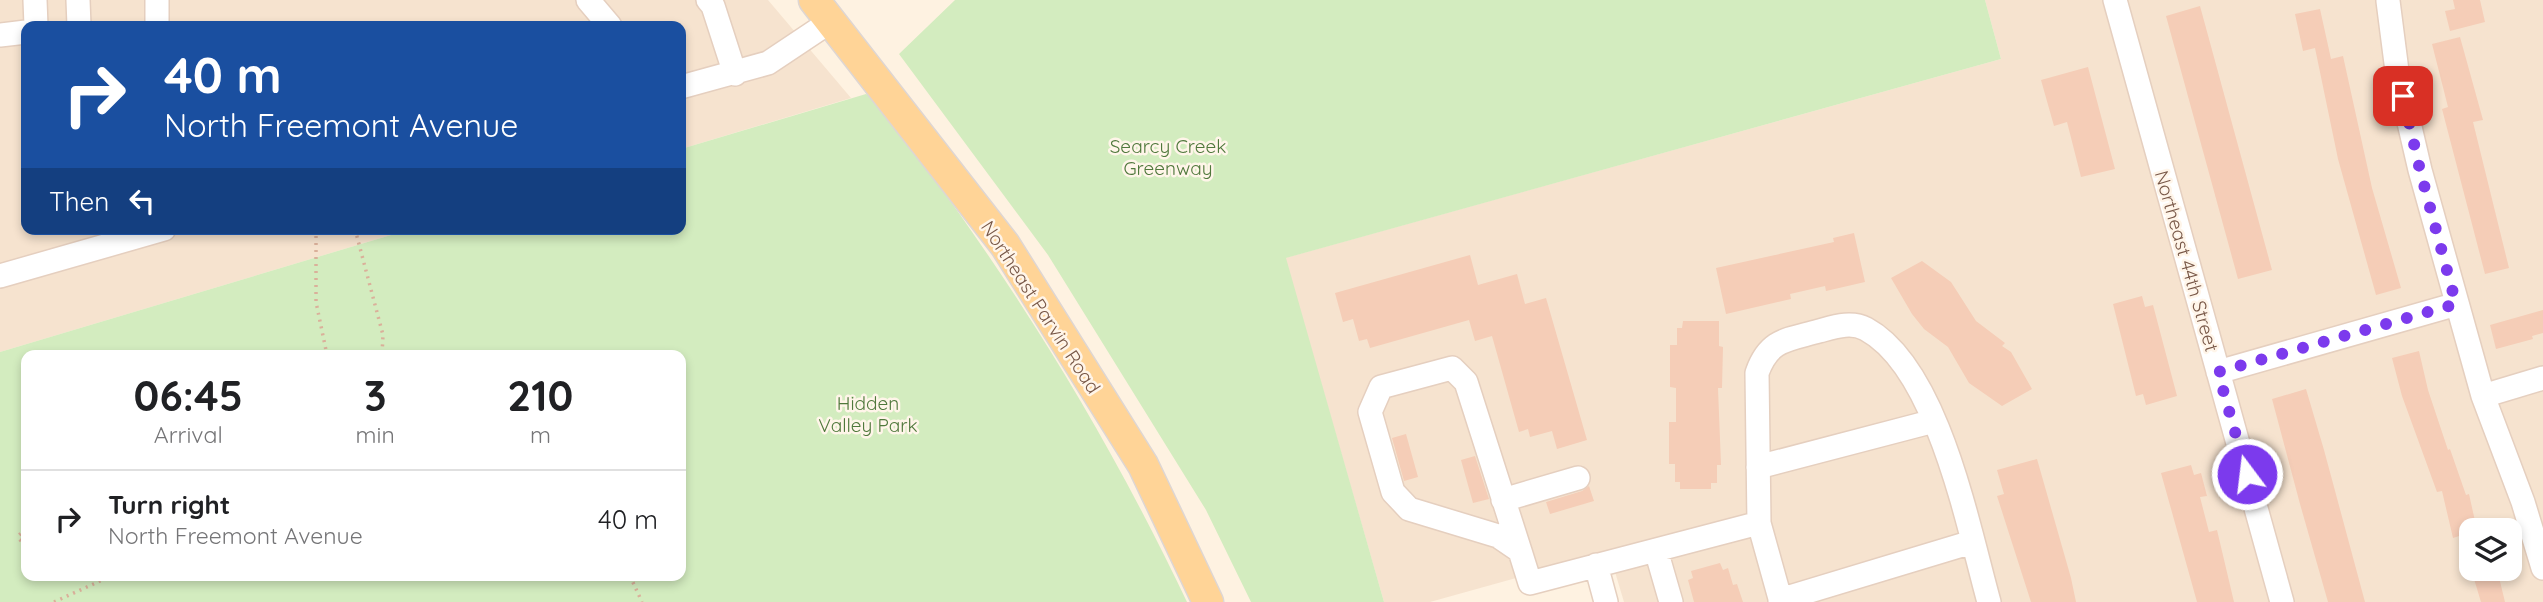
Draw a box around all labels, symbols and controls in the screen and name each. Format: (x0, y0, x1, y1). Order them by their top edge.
text: 40 m (164, 44, 282, 105)
icon: right (49, 49, 140, 140)
pin (2373, 66, 2433, 126)
icon: arrive (2384, 77, 2422, 115)
text: North Freemont Avenue (164, 105, 518, 145)
park label: Searcy Creek Greenway (1110, 134, 1226, 180)
street label: Northeast 44th Street (2150, 168, 2224, 354)
icon: left (123, 182, 161, 220)
text: Then (49, 185, 109, 218)
street label: Northeast Parvin Road (976, 216, 1106, 398)
text: 06:45 (134, 369, 243, 422)
text: 3 (364, 369, 386, 422)
text: 210 (507, 369, 573, 422)
park label: Hidden Valley Park (818, 391, 918, 437)
text: Arrival (154, 420, 223, 449)
text: min (356, 420, 395, 449)
text: m (530, 420, 551, 449)
position arrow (2210, 437, 2284, 511)
text: Turn right (108, 488, 230, 521)
icon: right (49, 500, 87, 538)
text: 40 m (598, 503, 658, 536)
map controls (2459, 518, 2522, 581)
button: layers (2459, 518, 2522, 581)
text: North Freemont Avenue (108, 521, 363, 550)

